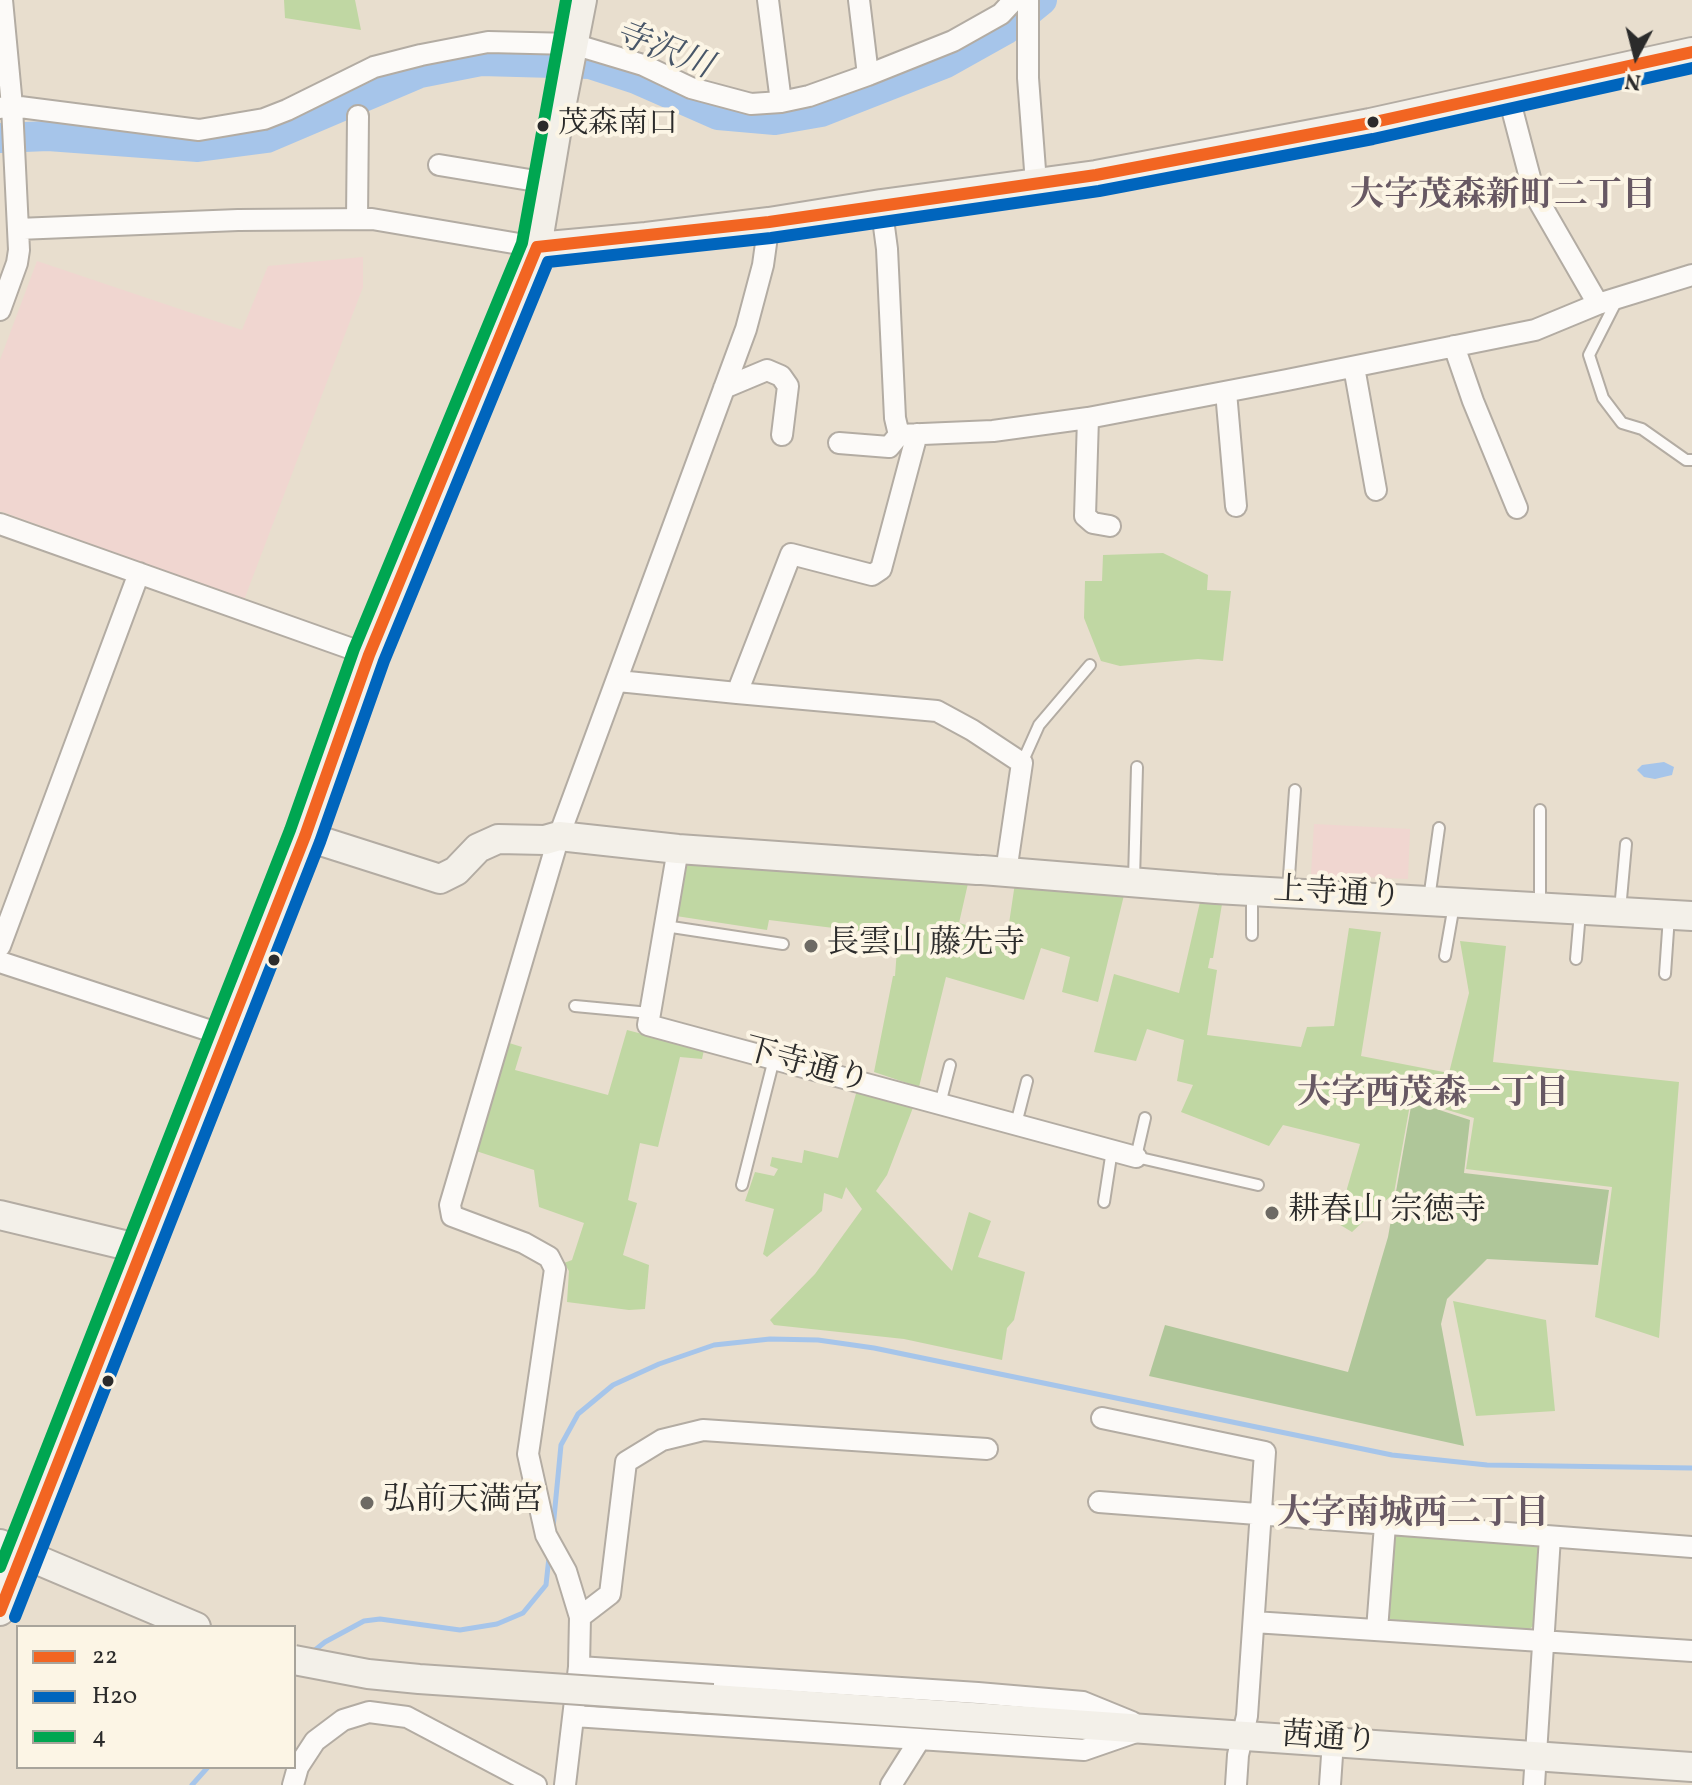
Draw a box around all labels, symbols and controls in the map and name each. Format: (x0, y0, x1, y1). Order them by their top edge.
water label: 寺沢川 (607, 16, 717, 90)
north arrow (1596, 16, 1676, 96)
text: N (1623, 64, 1643, 97)
place label: 茂森南口 (558, 108, 678, 144)
unlabelled marker (1365, 114, 1381, 130)
marker: 茂森南口 (535, 118, 551, 134)
district label: 大字茂森新町二丁目 (1350, 179, 1656, 219)
street label: 上寺通り (1272, 873, 1402, 919)
place label: 長雲山 藤先寺 (827, 927, 1025, 965)
marker: 長雲山 藤先寺 (802, 937, 820, 955)
unlabelled marker (266, 952, 282, 968)
street label: 下寺通り (739, 1033, 873, 1103)
district label: 大字西茂森一丁目 (1297, 1077, 1569, 1117)
place label: 耕春山 宗徳寺 (1288, 1194, 1486, 1232)
marker: 耕春山 宗徳寺 (1263, 1204, 1281, 1222)
unlabelled marker (100, 1373, 116, 1389)
place label: 弘前天満宮 (383, 1484, 543, 1522)
marker: 弘前天満宮 (358, 1494, 376, 1512)
district label: 大字南城西二丁目 (1277, 1497, 1549, 1537)
legend (16, 1625, 296, 1769)
text: 22 (92, 1640, 118, 1674)
text: H20 (92, 1680, 137, 1714)
street label: 茜通り (1280, 1718, 1378, 1764)
text: 4 (92, 1720, 106, 1754)

